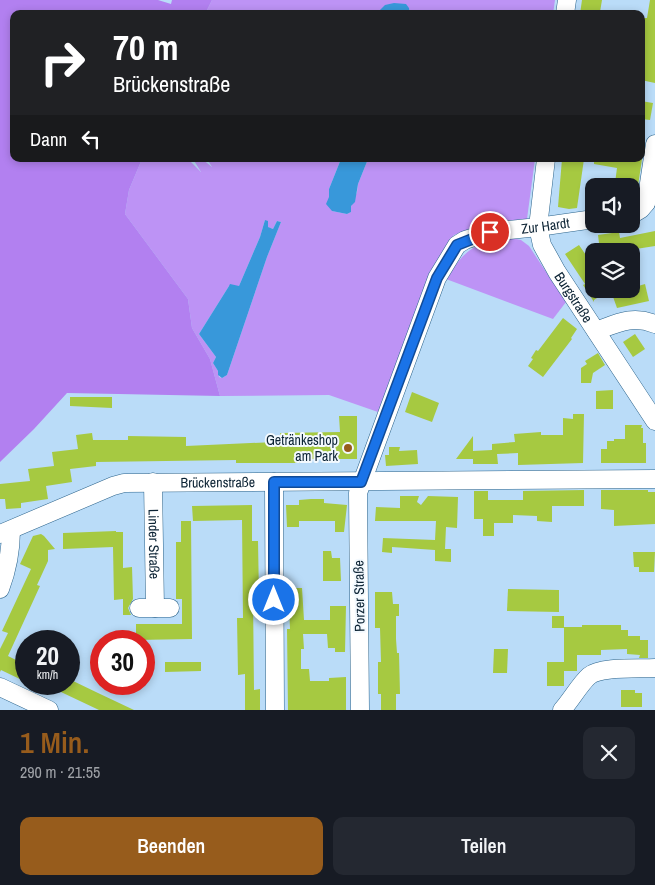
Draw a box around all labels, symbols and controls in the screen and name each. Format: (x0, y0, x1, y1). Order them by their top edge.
text: 70 m (113, 24, 178, 71)
icon: right (30, 30, 95, 95)
text: Brückenstraße (113, 69, 230, 99)
icon: left (77, 125, 105, 153)
text: Dann (30, 126, 67, 152)
map controls (585, 178, 640, 298)
button: sound (585, 178, 640, 233)
pin (469, 211, 511, 253)
street label: Zur Hardt (520, 214, 571, 238)
icon: arrive (476, 218, 504, 246)
button: layers (585, 243, 640, 298)
street label: Burgstraße (550, 269, 597, 326)
place label: Getränkeshop am Park (266, 431, 338, 465)
marker: Getränkeshop am Park (342, 442, 354, 454)
street label: Brückenstraße (180, 473, 255, 492)
street label: Linder Straße (144, 509, 164, 579)
street label: Porzer Straße (349, 560, 369, 632)
position arrow (247, 573, 299, 625)
speed limit sign: 30 (90, 630, 155, 695)
text: 20 (36, 639, 59, 673)
text: km/h (37, 667, 58, 683)
text: 1 Min. (20, 722, 89, 762)
button: close (583, 727, 635, 779)
text: 290 m · 21:55 (20, 761, 100, 783)
button: Beenden (20, 817, 323, 875)
button: Teilen (333, 817, 635, 875)

